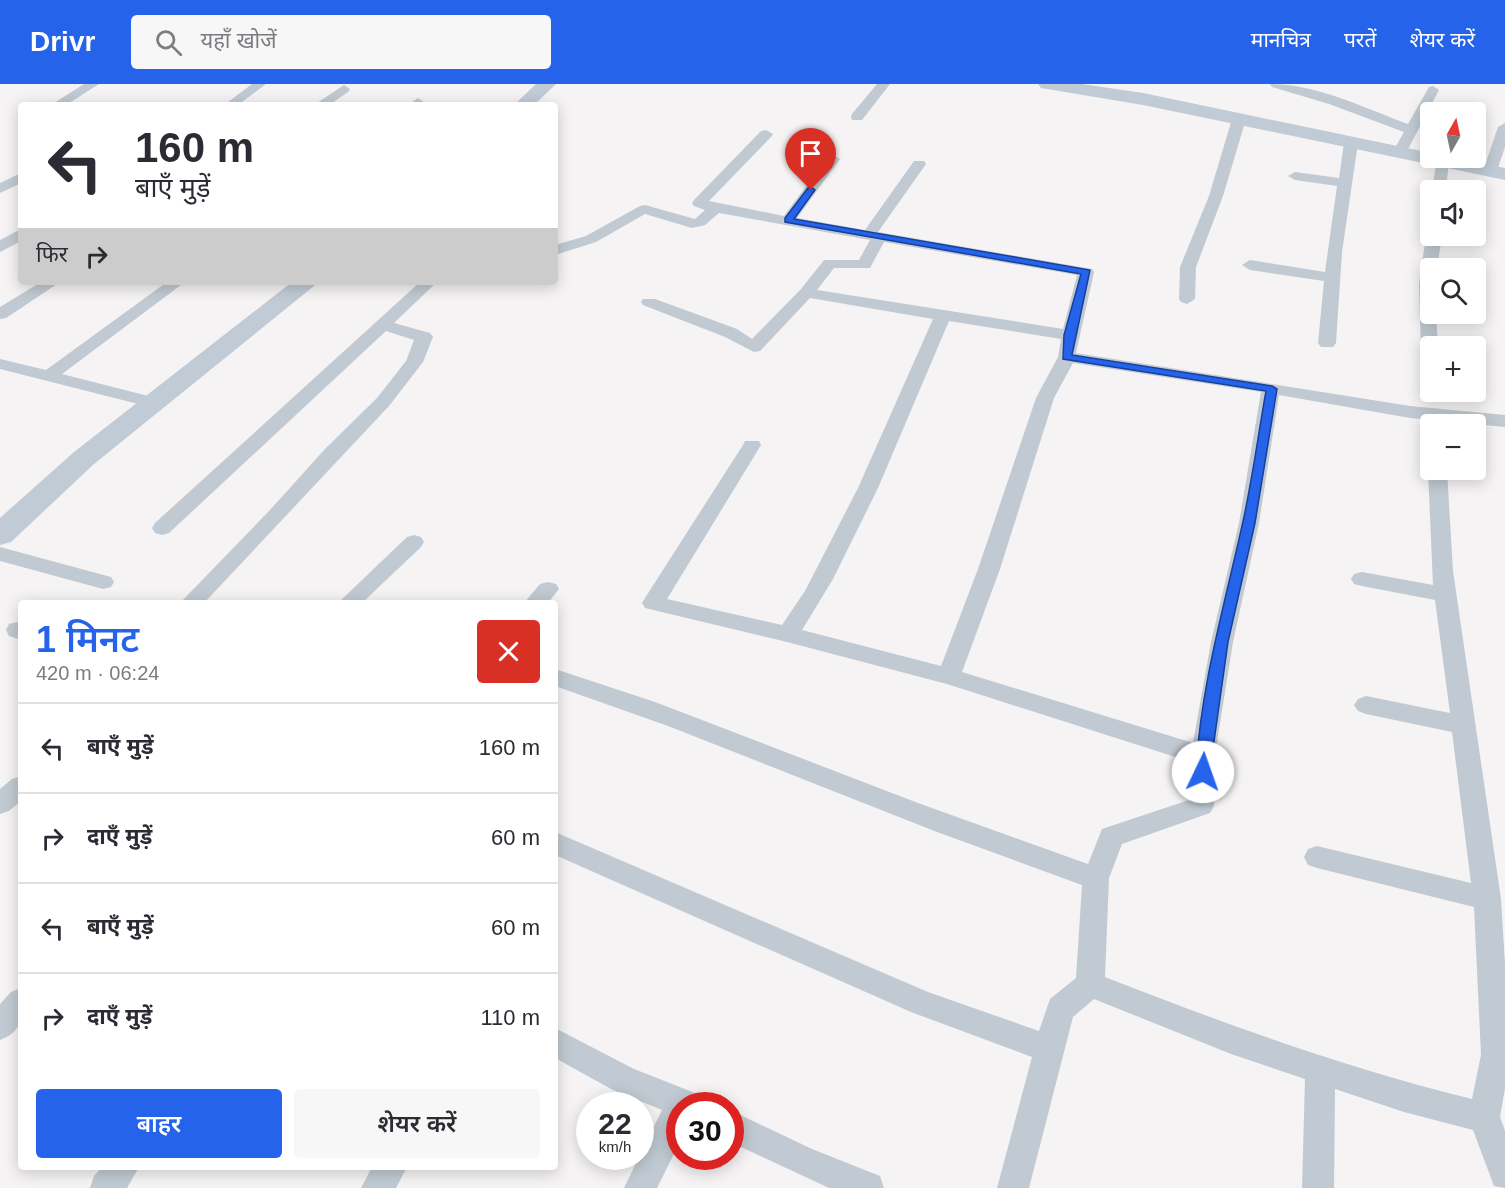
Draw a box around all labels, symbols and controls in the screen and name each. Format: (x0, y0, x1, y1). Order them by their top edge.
search box (131, 15, 551, 69)
text: Drivr (30, 26, 95, 57)
icon: search (152, 26, 185, 59)
text: यहाँ खोजें (200, 28, 277, 53)
text: मानचित्र (1251, 28, 1311, 51)
text: परतें (1344, 28, 1376, 51)
text: शेयर करें (1409, 28, 1475, 51)
north arrow (1420, 102, 1486, 168)
map controls (1420, 102, 1486, 480)
text: 160 m (135, 124, 254, 171)
icon: left (36, 126, 114, 204)
pin (785, 128, 836, 190)
icon: arrive (794, 137, 827, 170)
text: बाएँ मुड़ें (135, 173, 210, 203)
button: sound (1420, 180, 1486, 246)
icon: right (80, 240, 113, 273)
text: फिर (36, 242, 68, 267)
button: search (1420, 258, 1486, 324)
button: + (1420, 336, 1486, 402)
button: − (1420, 414, 1486, 480)
text: 1 मिनट (36, 619, 139, 660)
button: close (477, 620, 540, 683)
text: 420 m · 06:24 (36, 662, 159, 684)
icon: left (36, 732, 69, 765)
text: बाएँ मुड़ें (87, 734, 153, 759)
text: 160 m (479, 735, 540, 760)
position arrow (1171, 740, 1235, 804)
icon: right (36, 822, 69, 855)
text: दाएँ मुड़ें (87, 824, 152, 849)
text: 60 m (491, 825, 540, 850)
icon: left (36, 912, 69, 945)
text: बाएँ मुड़ें (87, 914, 153, 939)
text: 60 m (491, 915, 540, 940)
icon: right (36, 1002, 69, 1035)
text: दाएँ मुड़ें (87, 1004, 152, 1029)
text: 110 m (480, 1005, 540, 1030)
button: बाहर (36, 1089, 282, 1158)
button: शेयर करें (294, 1089, 540, 1158)
speed limit sign: 30 (666, 1092, 744, 1170)
text: 22 (598, 1107, 632, 1140)
text: km/h (599, 1138, 631, 1155)

